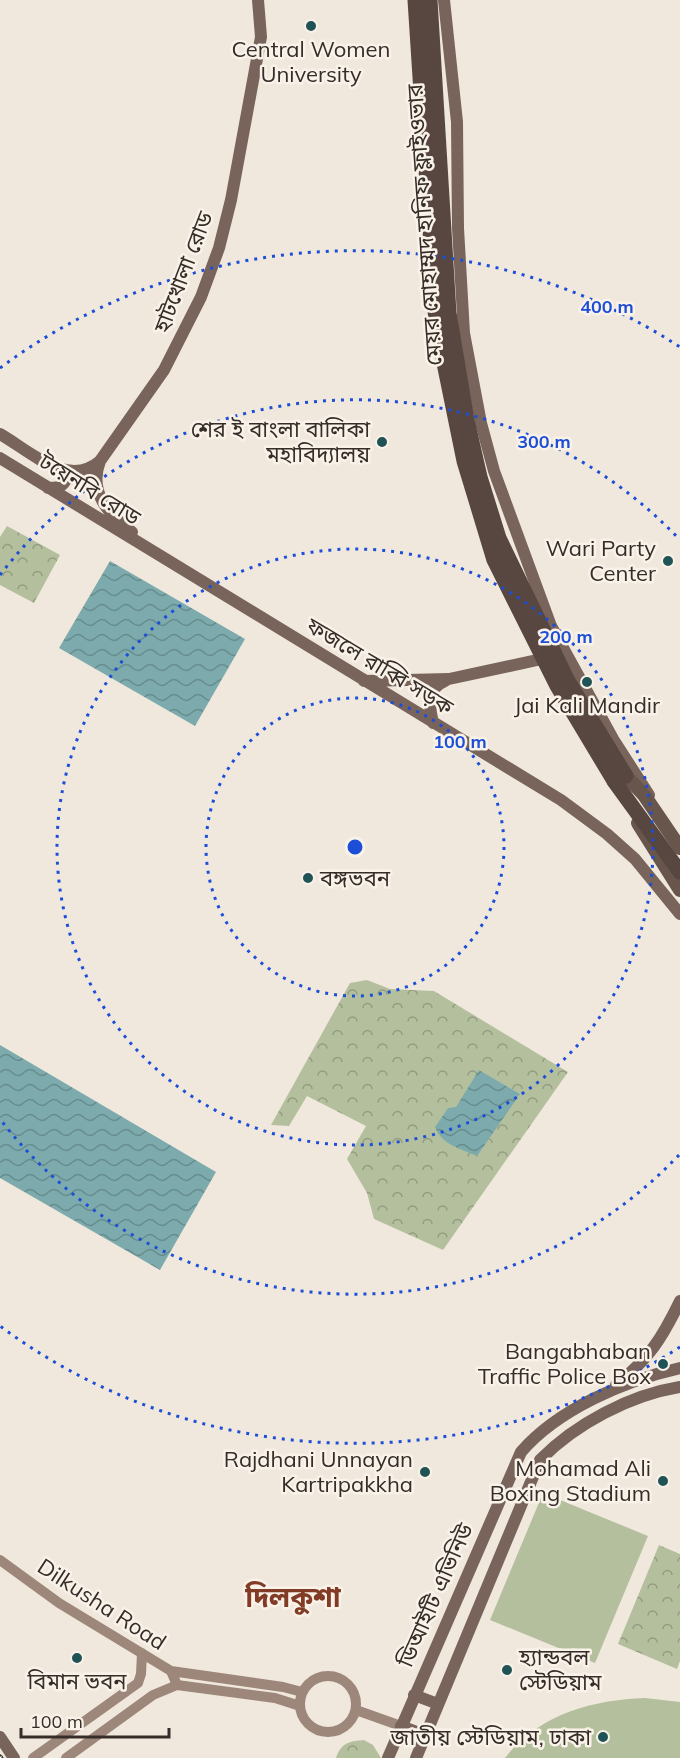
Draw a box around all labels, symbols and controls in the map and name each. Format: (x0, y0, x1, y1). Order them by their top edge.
marker: Central Women University (304, 19, 318, 33)
place label: Central Women University (232, 35, 390, 88)
street label: মেয়র মোহাম্মদ হানিফ ফ্লাইওভার (400, 82, 448, 367)
street label: হাটখোলা রোড (147, 207, 219, 337)
text: 400 m (580, 295, 634, 318)
place label: শের ই বাংলা বালিকা মহাবিদ্যালয় (191, 415, 371, 468)
text: 300 m (517, 430, 571, 453)
marker: শের ই বাংলা বালিকা মহাবিদ্যালয় (375, 435, 389, 449)
street label: টয়েনবি রোড (33, 446, 146, 531)
place label: Wari Party Center (546, 534, 656, 587)
marker: Wari Party Center (661, 554, 675, 568)
street label: ফজলে রাব্বি সড়ক (300, 611, 459, 721)
text: 200 m (539, 625, 593, 648)
marker: Jai Kali Mandir (580, 675, 594, 689)
place label: Jai Kali Mandir (514, 691, 660, 719)
text: 100 m (433, 730, 487, 753)
centre of rings (345, 837, 365, 857)
place label: বঙ্গভবন (319, 864, 391, 892)
marker: বঙ্গভবন (301, 871, 315, 885)
place label: Bangabhaban Traffic Police Box (478, 1337, 651, 1390)
marker: Bangabhaban Traffic Police Box (656, 1357, 670, 1371)
place label: Rajdhani Unnayan Kartripakkha (224, 1445, 413, 1498)
place label: Mohamad Ali Boxing Stadium (490, 1454, 651, 1507)
marker: Rajdhani Unnayan Kartripakkha (418, 1465, 432, 1479)
marker: Mohamad Ali Boxing Stadium (656, 1474, 670, 1488)
street label: ডিআইটি এভিনিউ (390, 1518, 479, 1672)
street label: Dilkusha Road (32, 1552, 172, 1656)
district label: দিলকুশা (244, 1579, 342, 1615)
place label: হ্যান্ডবল স্টেডিয়াম (518, 1643, 602, 1696)
marker: বিমান ভবন (70, 1651, 84, 1665)
marker: হ্যান্ডবল স্টেডিয়াম (500, 1663, 514, 1677)
place label: বিমান ভবন (26, 1667, 127, 1695)
scale bar (21, 1701, 170, 1739)
text: 100 m (30, 1710, 83, 1733)
place label: জাতীয় স্টেডিয়াম, ঢাকা (390, 1723, 592, 1751)
marker: জাতীয় স্টেডিয়াম, ঢাকা (596, 1730, 610, 1744)

